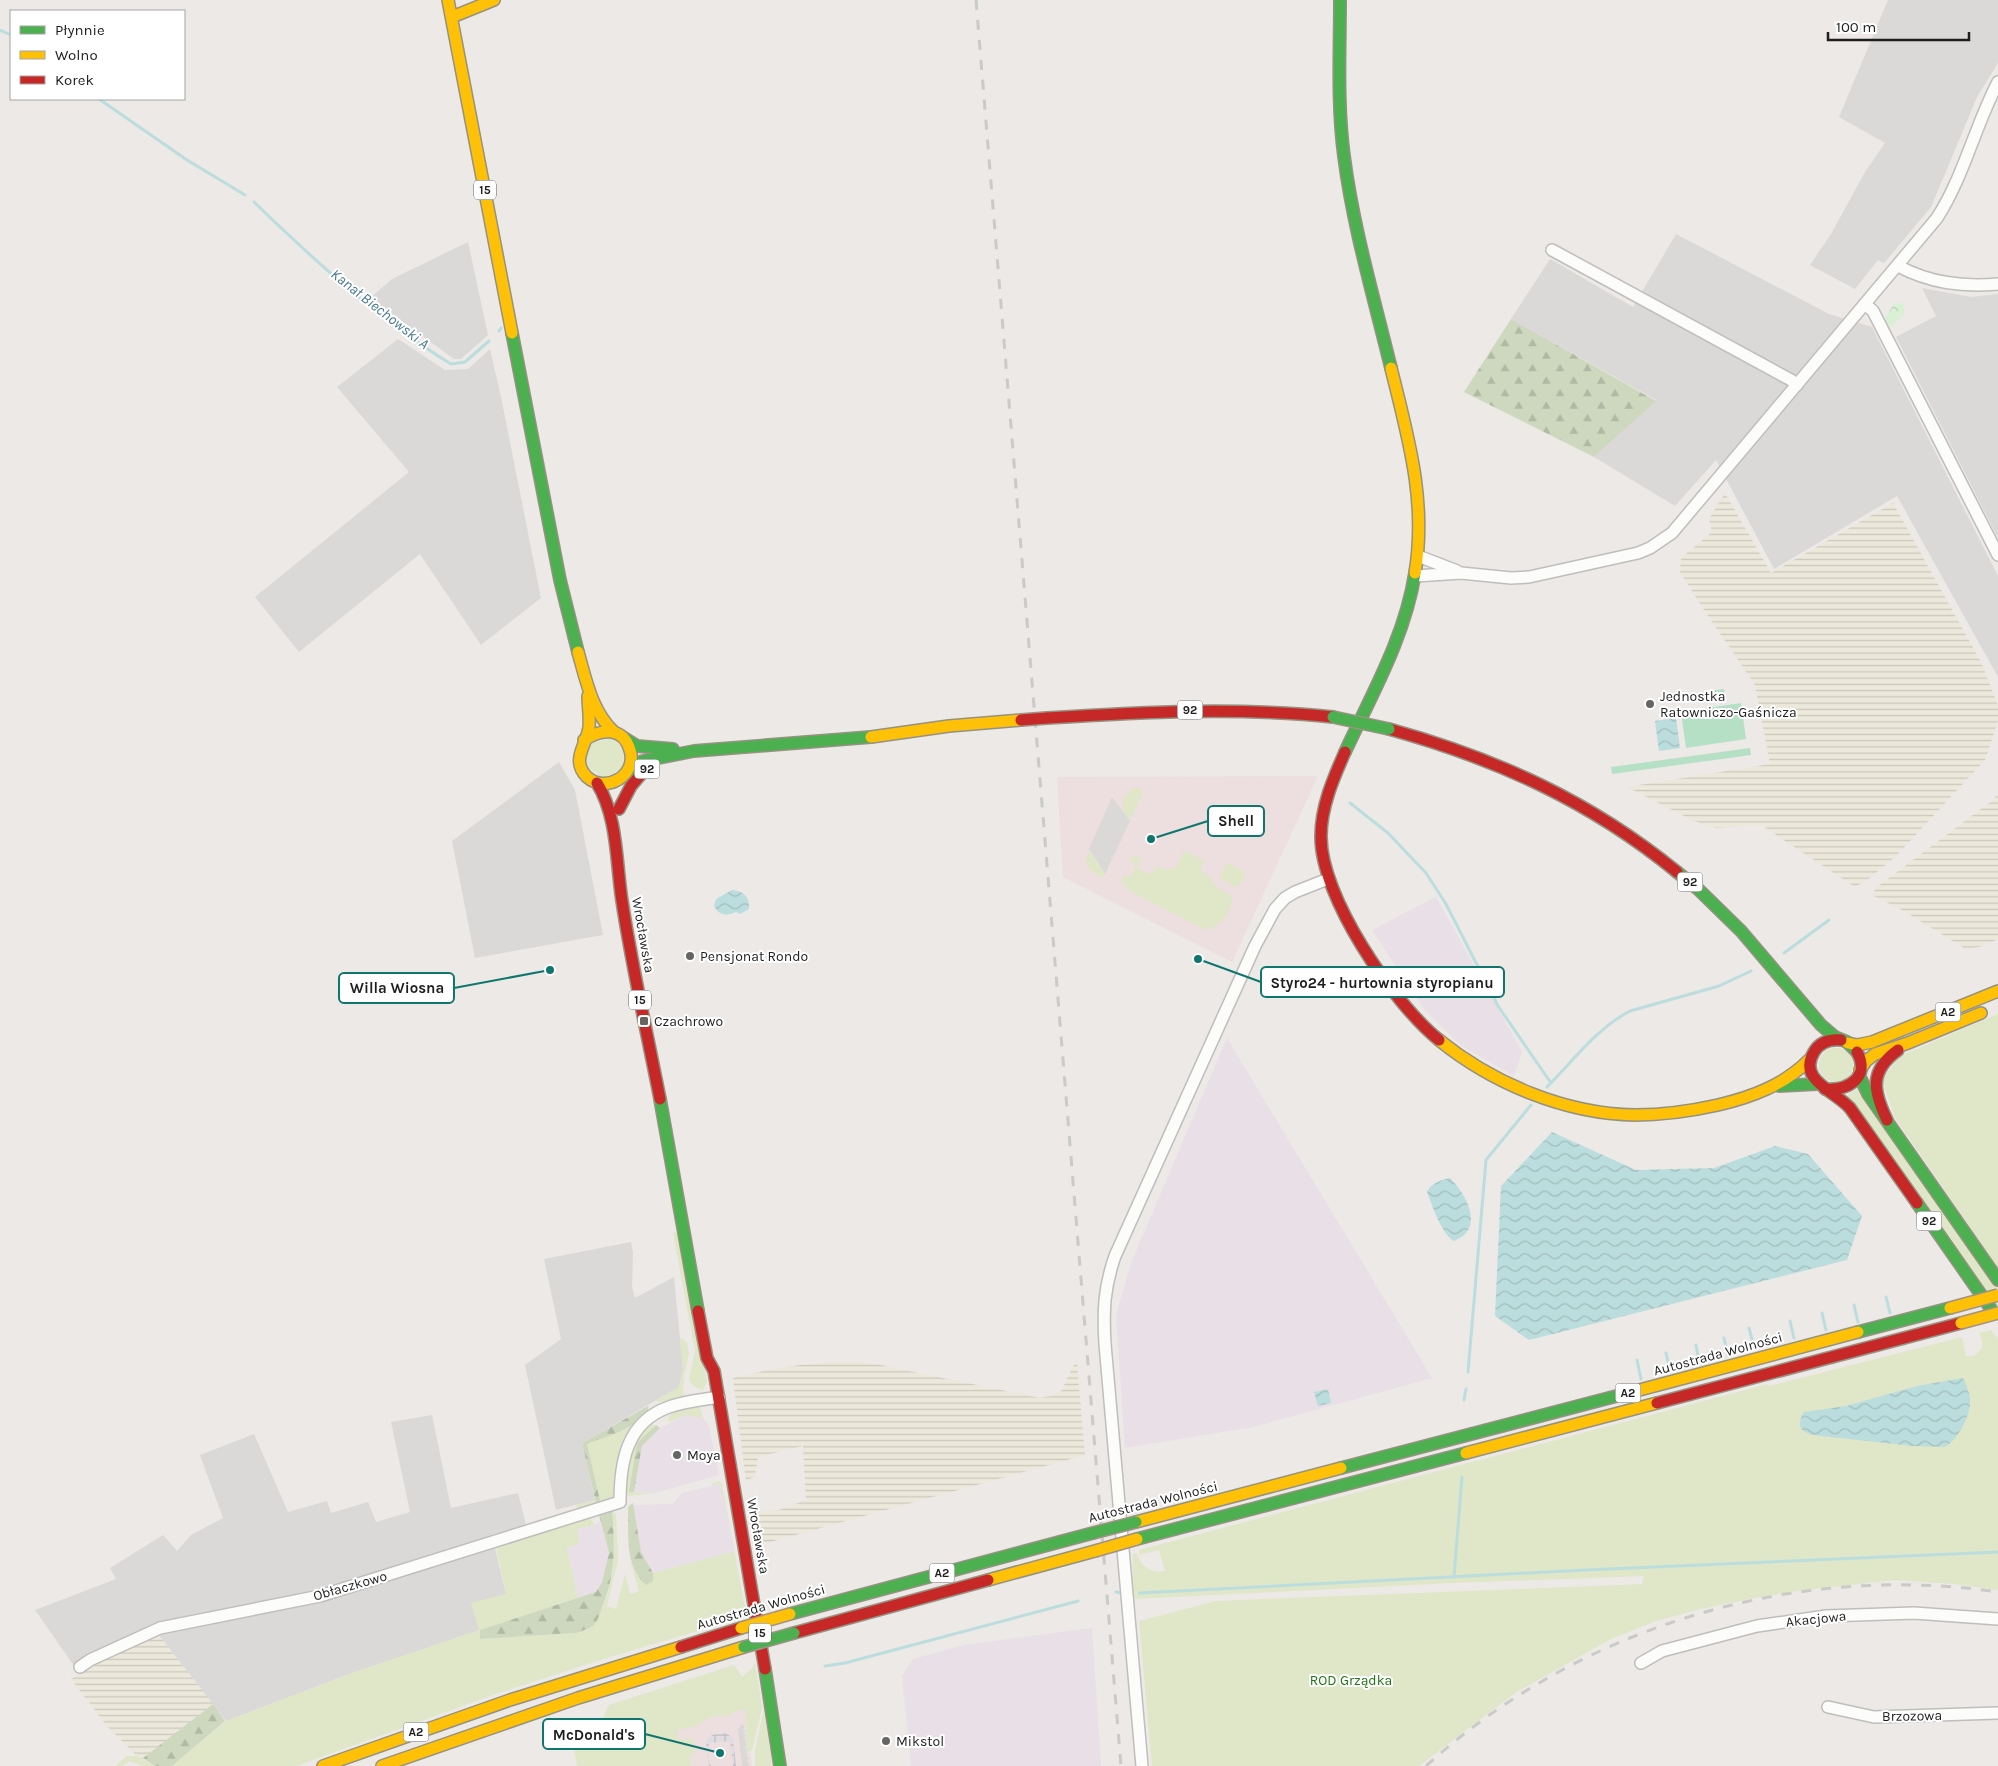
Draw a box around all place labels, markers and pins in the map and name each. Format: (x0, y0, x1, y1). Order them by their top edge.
place label: Jednostka Ratowniczo-Gaśnicza (1660, 688, 1797, 721)
marker: Jednostka Ratowniczo-Gaśnicza (1644, 698, 1656, 710)
callout: Shell (1208, 806, 1264, 836)
place label: Pensjonat Rondo (700, 948, 808, 965)
marker: Pensjonat Rondo (684, 950, 696, 962)
callout: Styro24 - hurtownia styropianu (1261, 967, 1504, 997)
callout: Willa Wiosna (339, 973, 454, 1003)
place label: Czachrowo (654, 1013, 723, 1030)
marker: Czachrowo (638, 1015, 650, 1027)
place label: Moya (687, 1447, 721, 1464)
marker: Moya (671, 1449, 683, 1461)
callout: McDonald's (543, 1719, 645, 1749)
place label: Mikstol (896, 1733, 944, 1750)
marker: Mikstol (880, 1735, 892, 1747)

